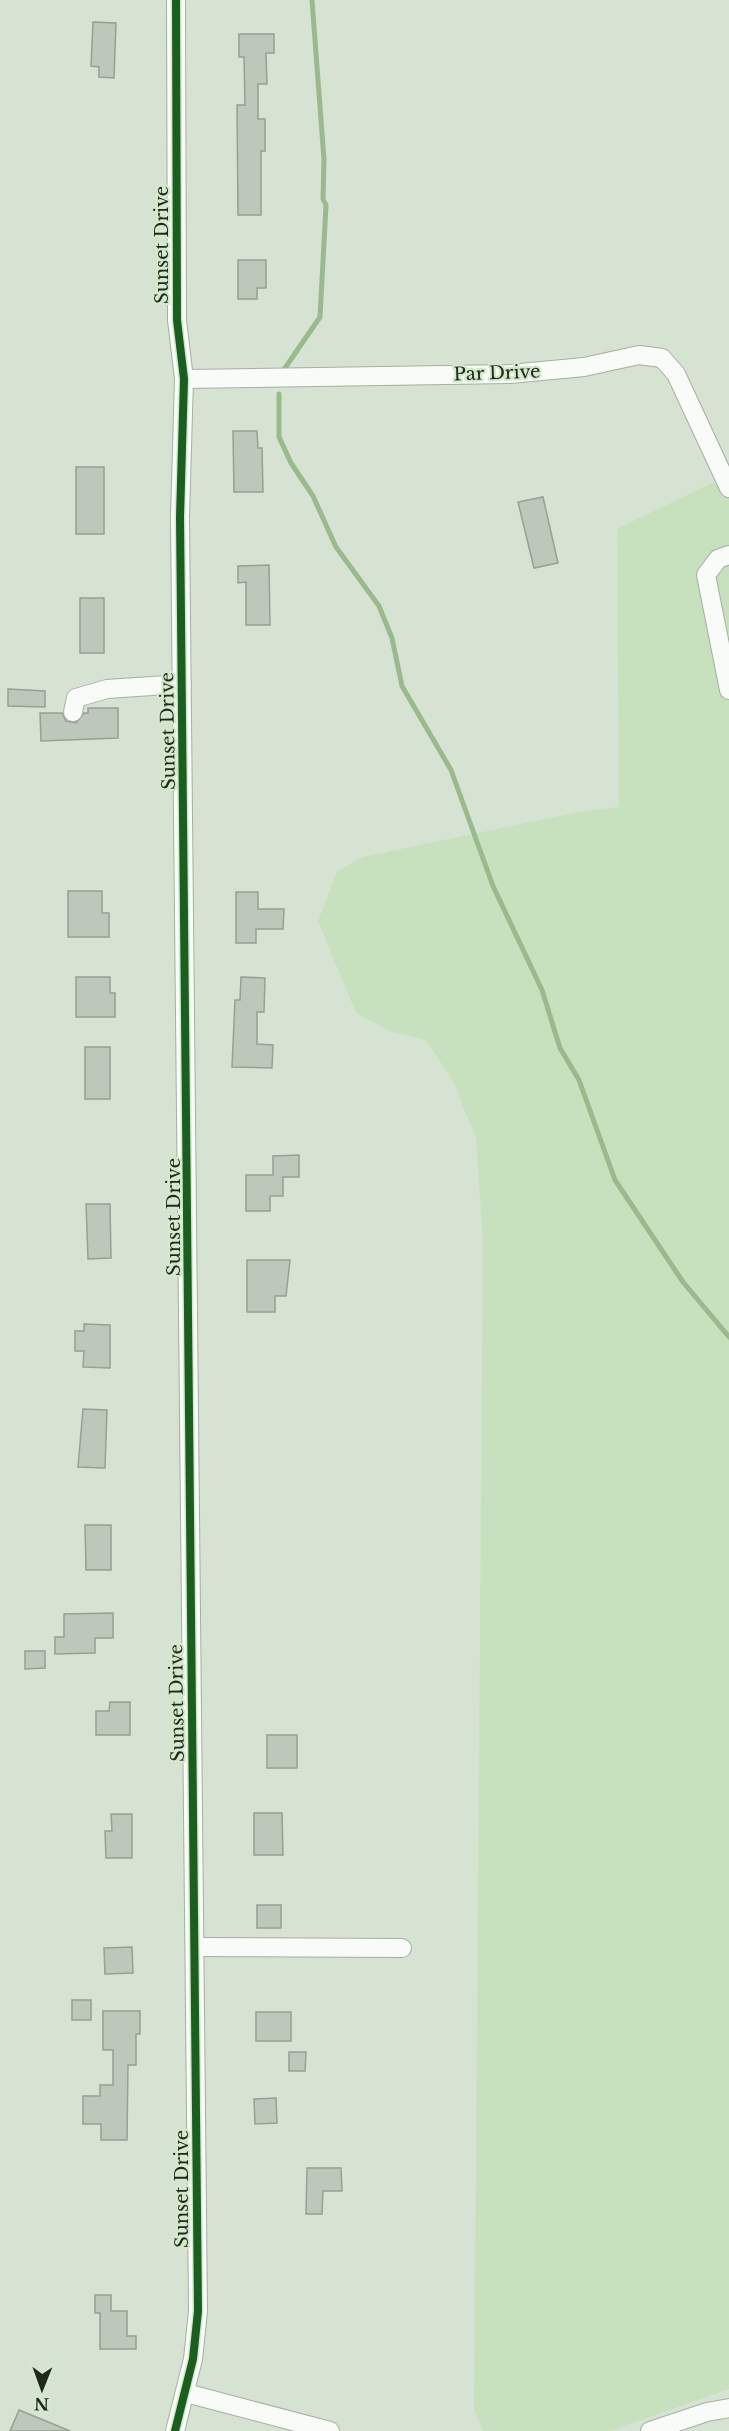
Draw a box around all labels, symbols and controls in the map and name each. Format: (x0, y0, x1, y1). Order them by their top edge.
street label: Sunset Drive (151, 186, 173, 304)
street label: Par Drive (453, 360, 541, 386)
street label: Sunset Drive (156, 672, 180, 790)
street label: Sunset Drive (163, 1158, 185, 1276)
street label: Sunset Drive (165, 1644, 189, 1762)
street label: Sunset Drive (171, 2130, 193, 2248)
north arrow (12, 2359, 72, 2419)
text: N (34, 2394, 49, 2414)

